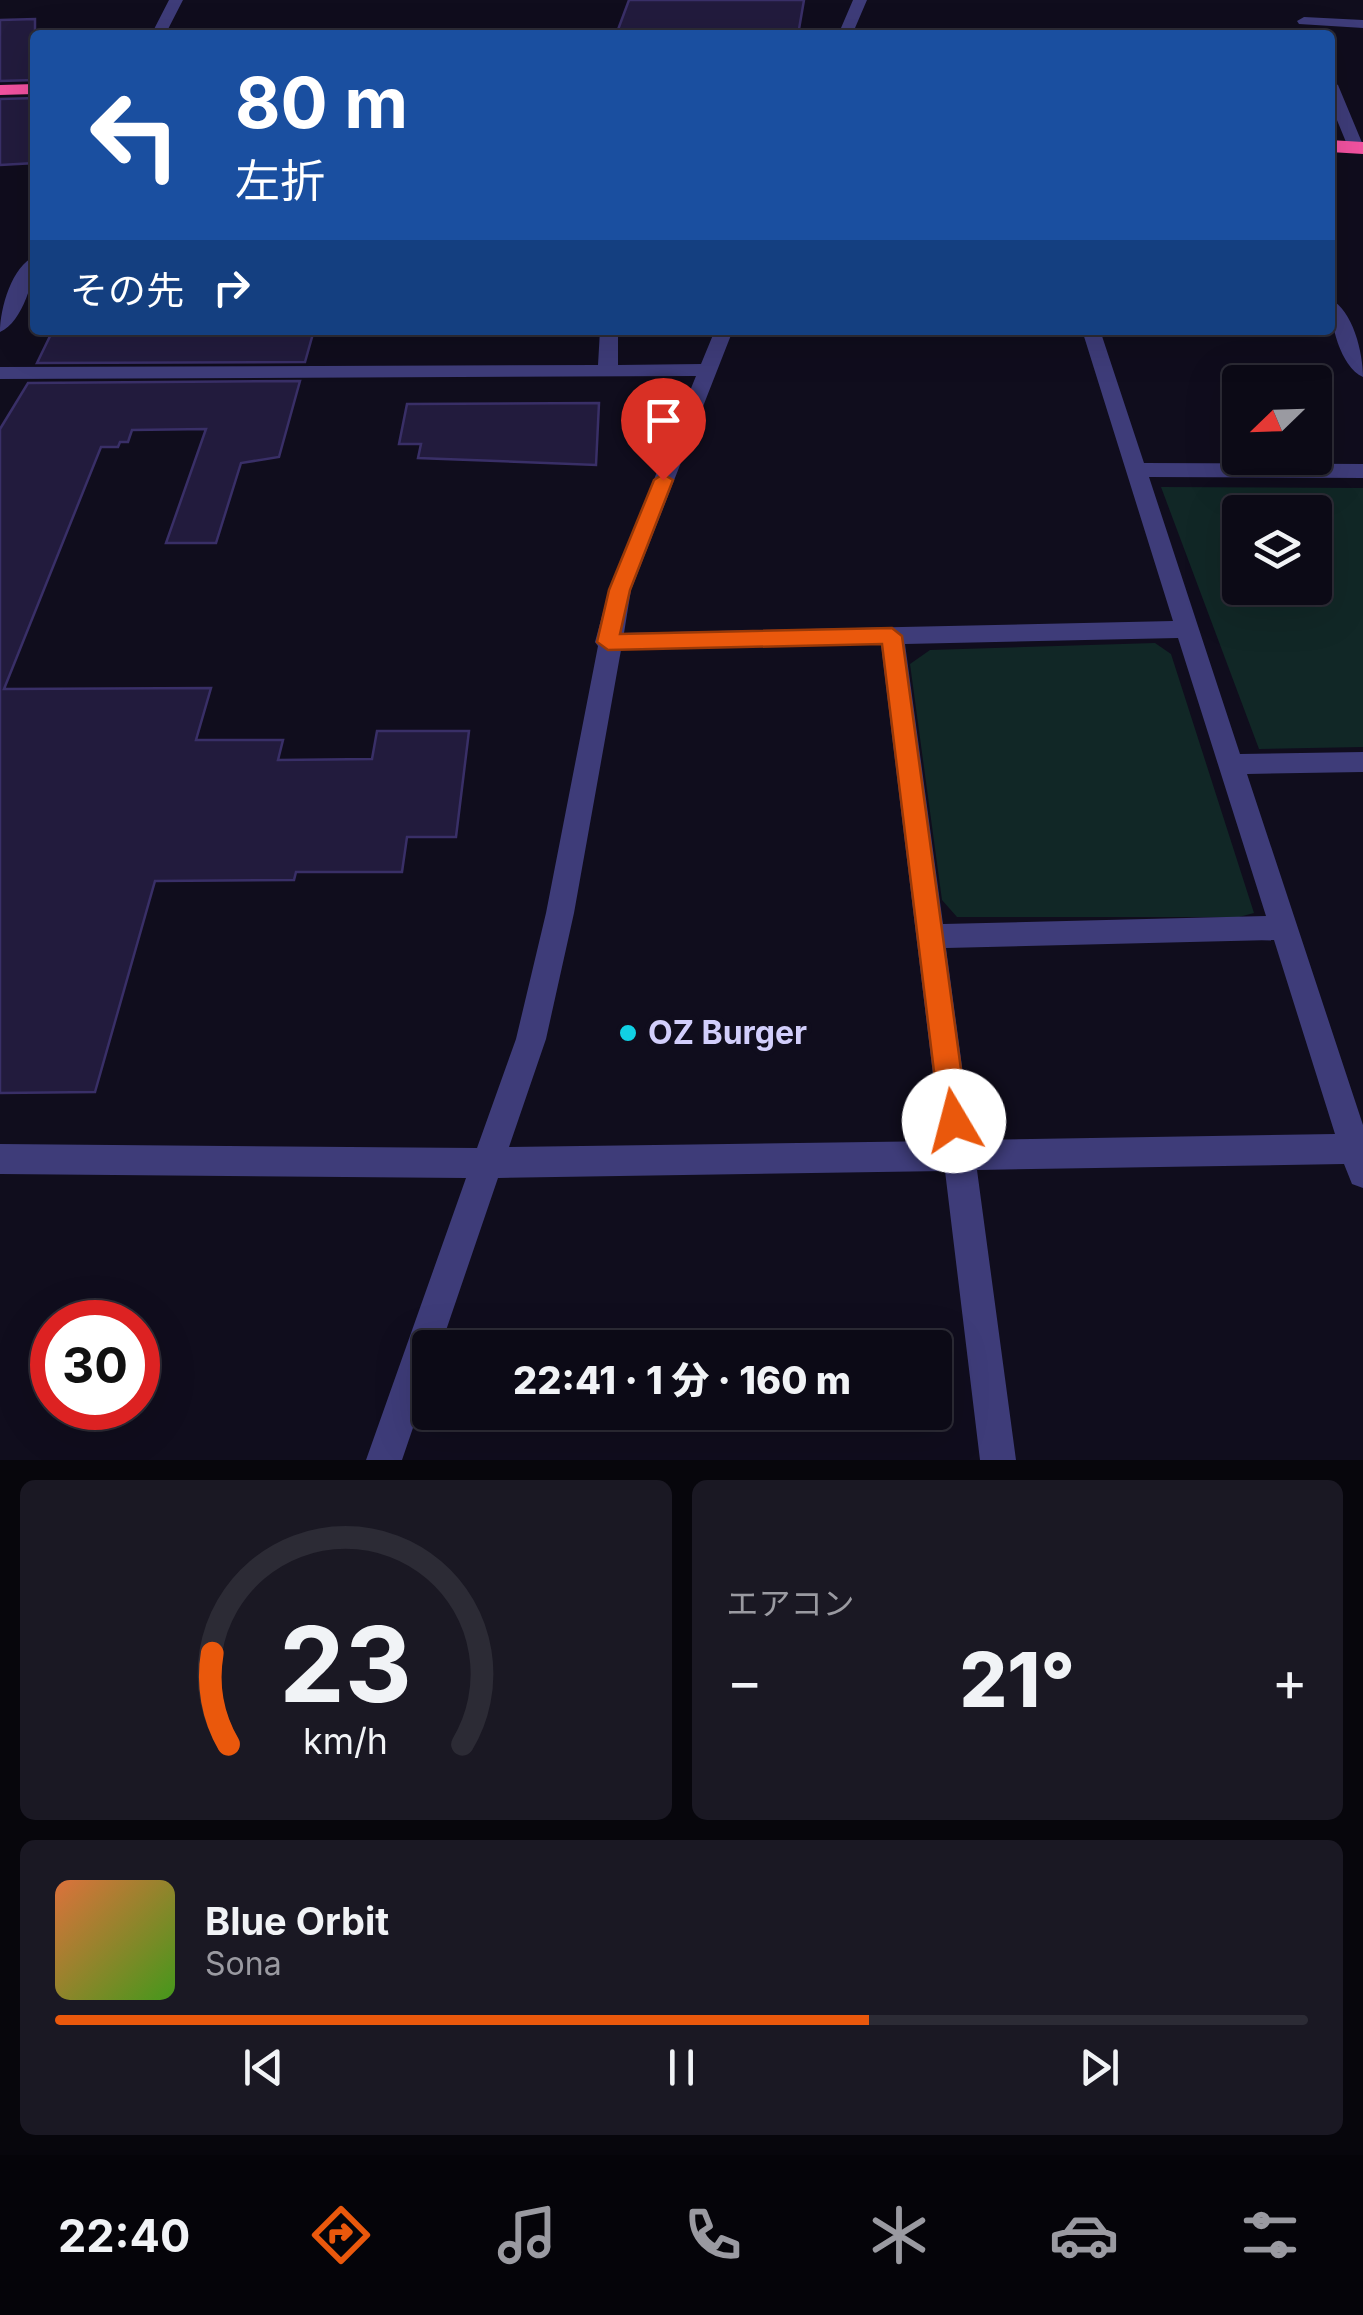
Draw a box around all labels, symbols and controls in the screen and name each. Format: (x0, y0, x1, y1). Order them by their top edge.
text: 80 m (235, 60, 408, 145)
icon: left (70, 70, 200, 200)
text: 左折 (235, 153, 325, 208)
icon: right (204, 260, 259, 315)
text: その先 (70, 267, 184, 313)
north arrow (1222, 365, 1332, 475)
map controls (1222, 365, 1332, 605)
pin (621, 378, 706, 481)
icon: arrive (636, 393, 691, 448)
button: layers (1222, 495, 1332, 605)
place label: OZ Burger (648, 1013, 807, 1052)
marker: OZ Burger (617, 1022, 639, 1044)
position arrow (902, 1069, 1006, 1173)
speed limit sign: 30 (30, 1300, 160, 1430)
text: 22:41 · 1 分 · 160 m (513, 1357, 851, 1403)
text: エアコン (727, 1584, 855, 1623)
text: 23 (279, 1601, 412, 1727)
text: 21° (959, 1634, 1075, 1725)
text: − (727, 1648, 763, 1714)
text: + (1272, 1648, 1308, 1714)
text: km/h (303, 1719, 388, 1763)
text: Blue Orbit (205, 1898, 389, 1944)
text: Sona (205, 1944, 282, 1983)
icon: previous (236, 2040, 291, 2095)
icon: pause (654, 2040, 709, 2095)
icon: next (1072, 2040, 1127, 2095)
icon: directions (306, 2200, 376, 2270)
icon: music (492, 2200, 562, 2270)
icon: phone (678, 2200, 748, 2270)
icon: climate (864, 2200, 934, 2270)
icon: car (1049, 2200, 1119, 2270)
icon: filters (1235, 2200, 1305, 2270)
text: 22:40 (58, 2208, 190, 2263)

